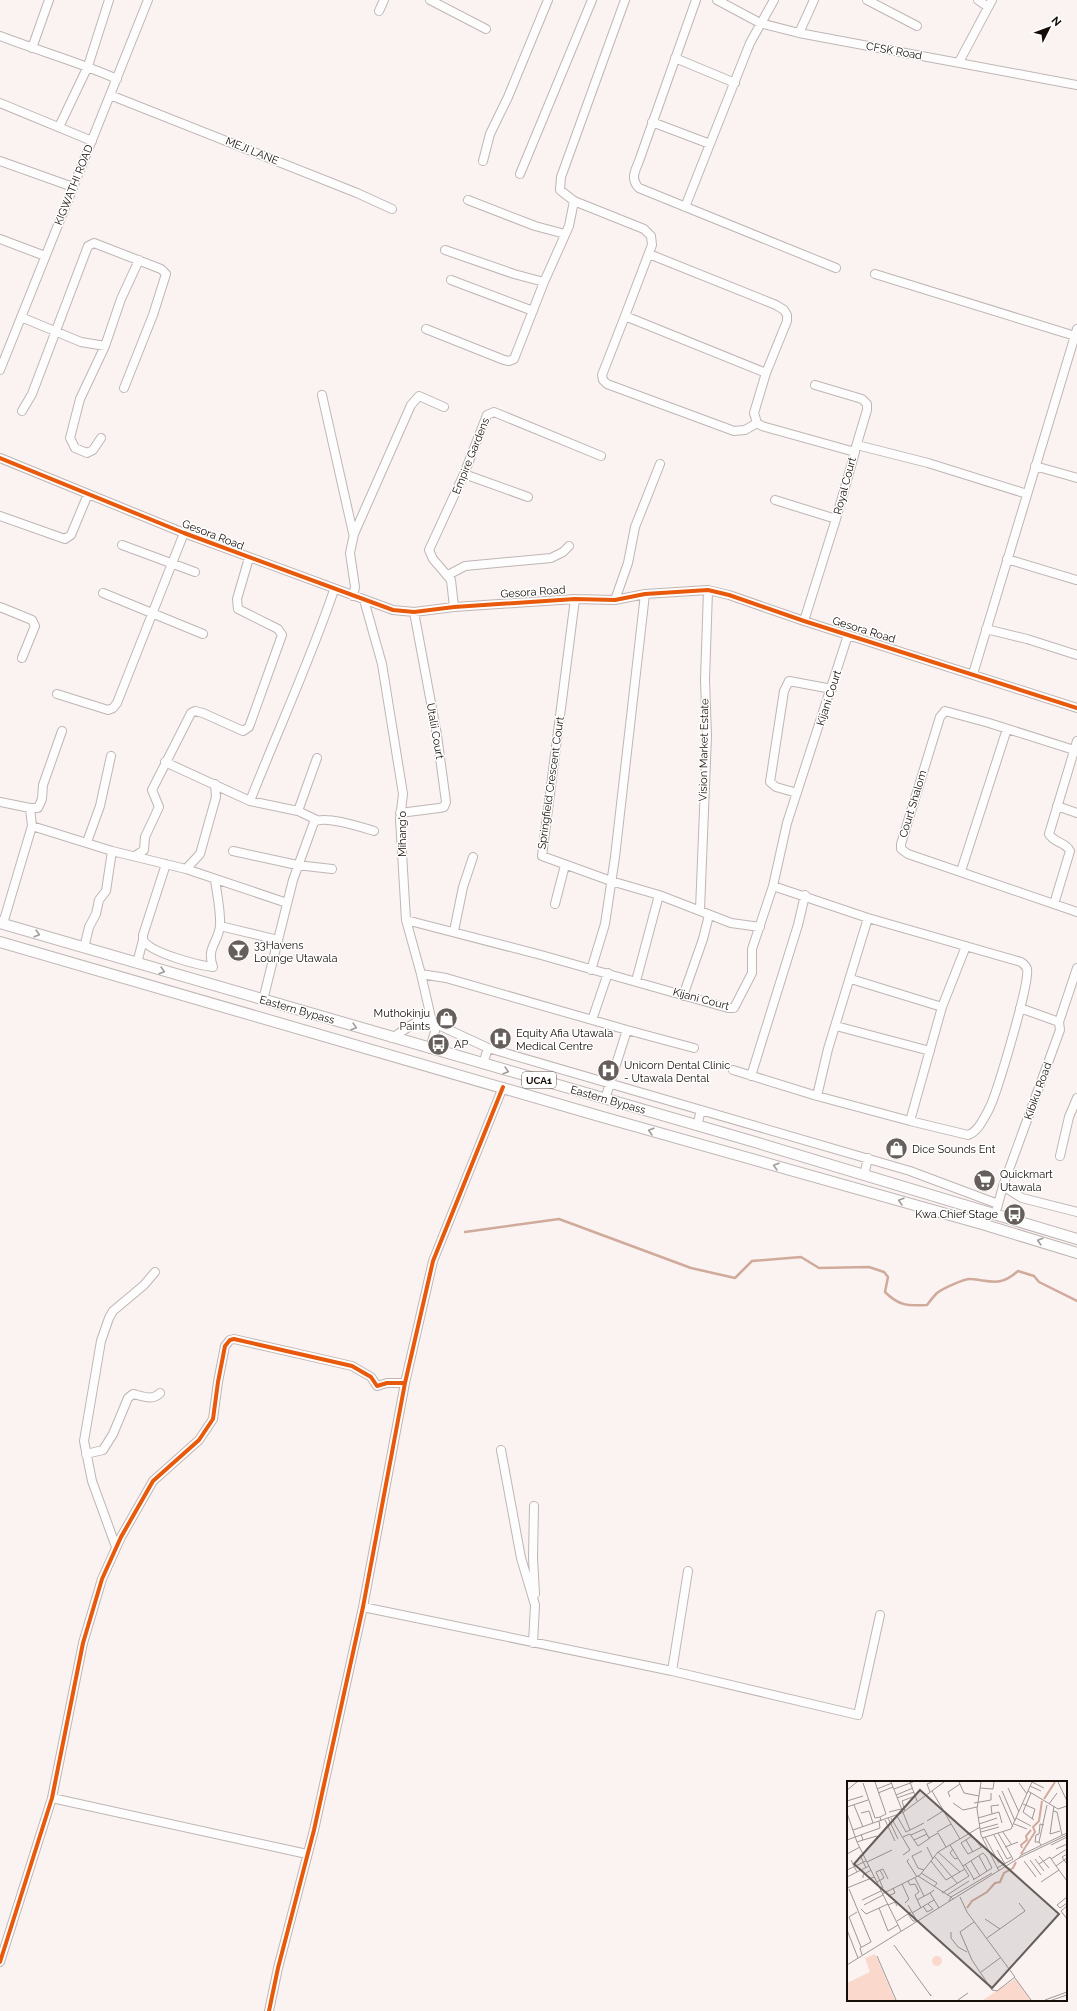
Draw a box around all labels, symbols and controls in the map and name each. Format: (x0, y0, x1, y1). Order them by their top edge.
north arrow (1029, 8, 1069, 48)
text: N (1048, 14, 1064, 29)
street label: CFSK Road (865, 40, 923, 62)
street label: MEJI LANE (224, 134, 281, 168)
street label: KIGWATHI ROAD (52, 143, 96, 227)
street label: Empire Gardens (450, 416, 492, 496)
street label: Royal Court (831, 456, 859, 516)
street label: Gesora Road (180, 517, 246, 553)
street label: Gesora Road (500, 583, 566, 601)
street label: Gesora Road (831, 614, 897, 646)
street label: Kijani Court (814, 668, 844, 727)
street label: Vision Market Estate (697, 698, 711, 802)
street label: Utalii Court (424, 702, 446, 760)
street label: Springfield Crescent Court (535, 715, 567, 850)
street label: Court Shalom (897, 769, 929, 839)
street label: Mihang'o (396, 811, 409, 857)
one-way arrow (34, 929, 41, 938)
bar icon: 33Havens Lounge Utawala (226, 938, 252, 964)
place label: 33Havens Lounge Utawala (254, 939, 337, 965)
one-way arrow (159, 966, 166, 974)
street label: Kijani Court (671, 985, 731, 1013)
street label: Eastern Bypass (258, 993, 336, 1027)
shop icon: Muthokinju Paints (433, 1006, 459, 1032)
place label: Muthokinju Paints (374, 1007, 430, 1033)
one-way arrow (351, 1022, 358, 1031)
hospital icon: Equity Afia Utawala Medical Centre (487, 1026, 513, 1052)
place label: Equity Afia Utawala Medical Centre (516, 1027, 613, 1053)
bus stop icon: AP (426, 1031, 452, 1057)
place label: AP (454, 1038, 468, 1051)
hospital icon: Unicorn Dental Clinic - Utawala Dental (595, 1058, 621, 1084)
place label: Unicorn Dental Clinic - Utawala Dental (624, 1059, 730, 1085)
street label: Kibiku Road (1022, 1060, 1054, 1122)
one-way arrow (502, 1066, 509, 1075)
road number: UCA1 (522, 1072, 556, 1088)
street label: Eastern Bypass (569, 1083, 647, 1117)
one-way arrow (648, 1127, 655, 1136)
shop icon: Dice Sounds Ent (883, 1136, 909, 1162)
place label: Dice Sounds Ent (912, 1143, 996, 1156)
one-way arrow (773, 1163, 779, 1171)
supermarket icon: Quickmart Utawala (972, 1167, 998, 1193)
place label: Quickmart Utawala (1000, 1168, 1053, 1194)
one-way arrow (898, 1198, 905, 1206)
bus stop icon: Kwa Chief Stage (1001, 1201, 1027, 1227)
place label: Kwa Chief Stage (915, 1208, 999, 1221)
one-way arrow (1036, 1237, 1043, 1246)
inset map (847, 1781, 1067, 2001)

